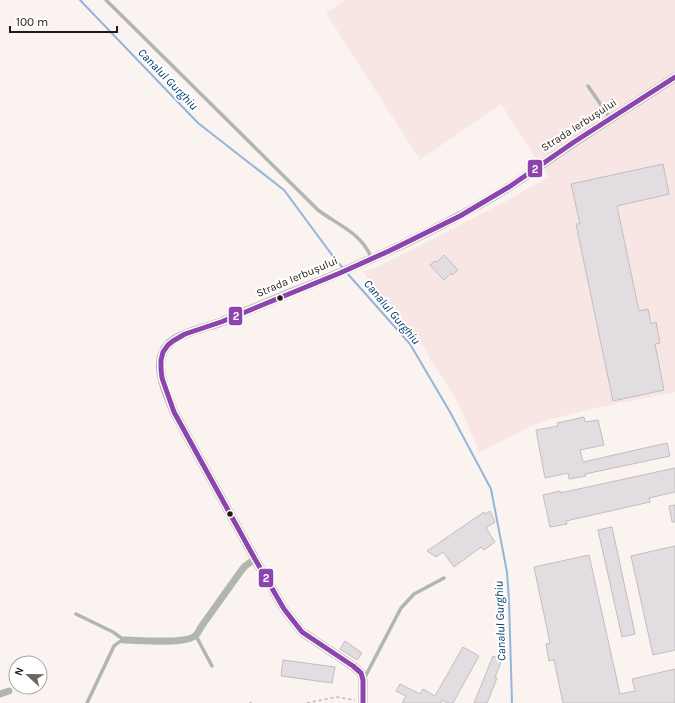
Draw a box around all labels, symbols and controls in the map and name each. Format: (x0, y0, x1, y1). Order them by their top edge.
scale bar (10, 8, 117, 34)
text: 100 m (16, 15, 48, 29)
water label: Canalul Gurghiu (135, 45, 201, 113)
street label: Strada Ierbușului (539, 96, 619, 154)
line badge: 2 (527, 159, 543, 178)
text: 2 (532, 163, 539, 176)
street label: Strada Ierbușului (254, 254, 340, 300)
water label: Canalul Gurghiu (361, 277, 423, 347)
unlabelled marker (275, 293, 285, 303)
line badge: 2 (228, 306, 243, 326)
text: 2 (233, 310, 240, 323)
unlabelled marker (225, 509, 235, 519)
line badge: 2 (258, 568, 274, 588)
text: 2 (263, 572, 270, 585)
water label: Canalul Gurghiu (492, 581, 508, 661)
north arrow (8, 655, 48, 695)
text: N (12, 665, 27, 678)

